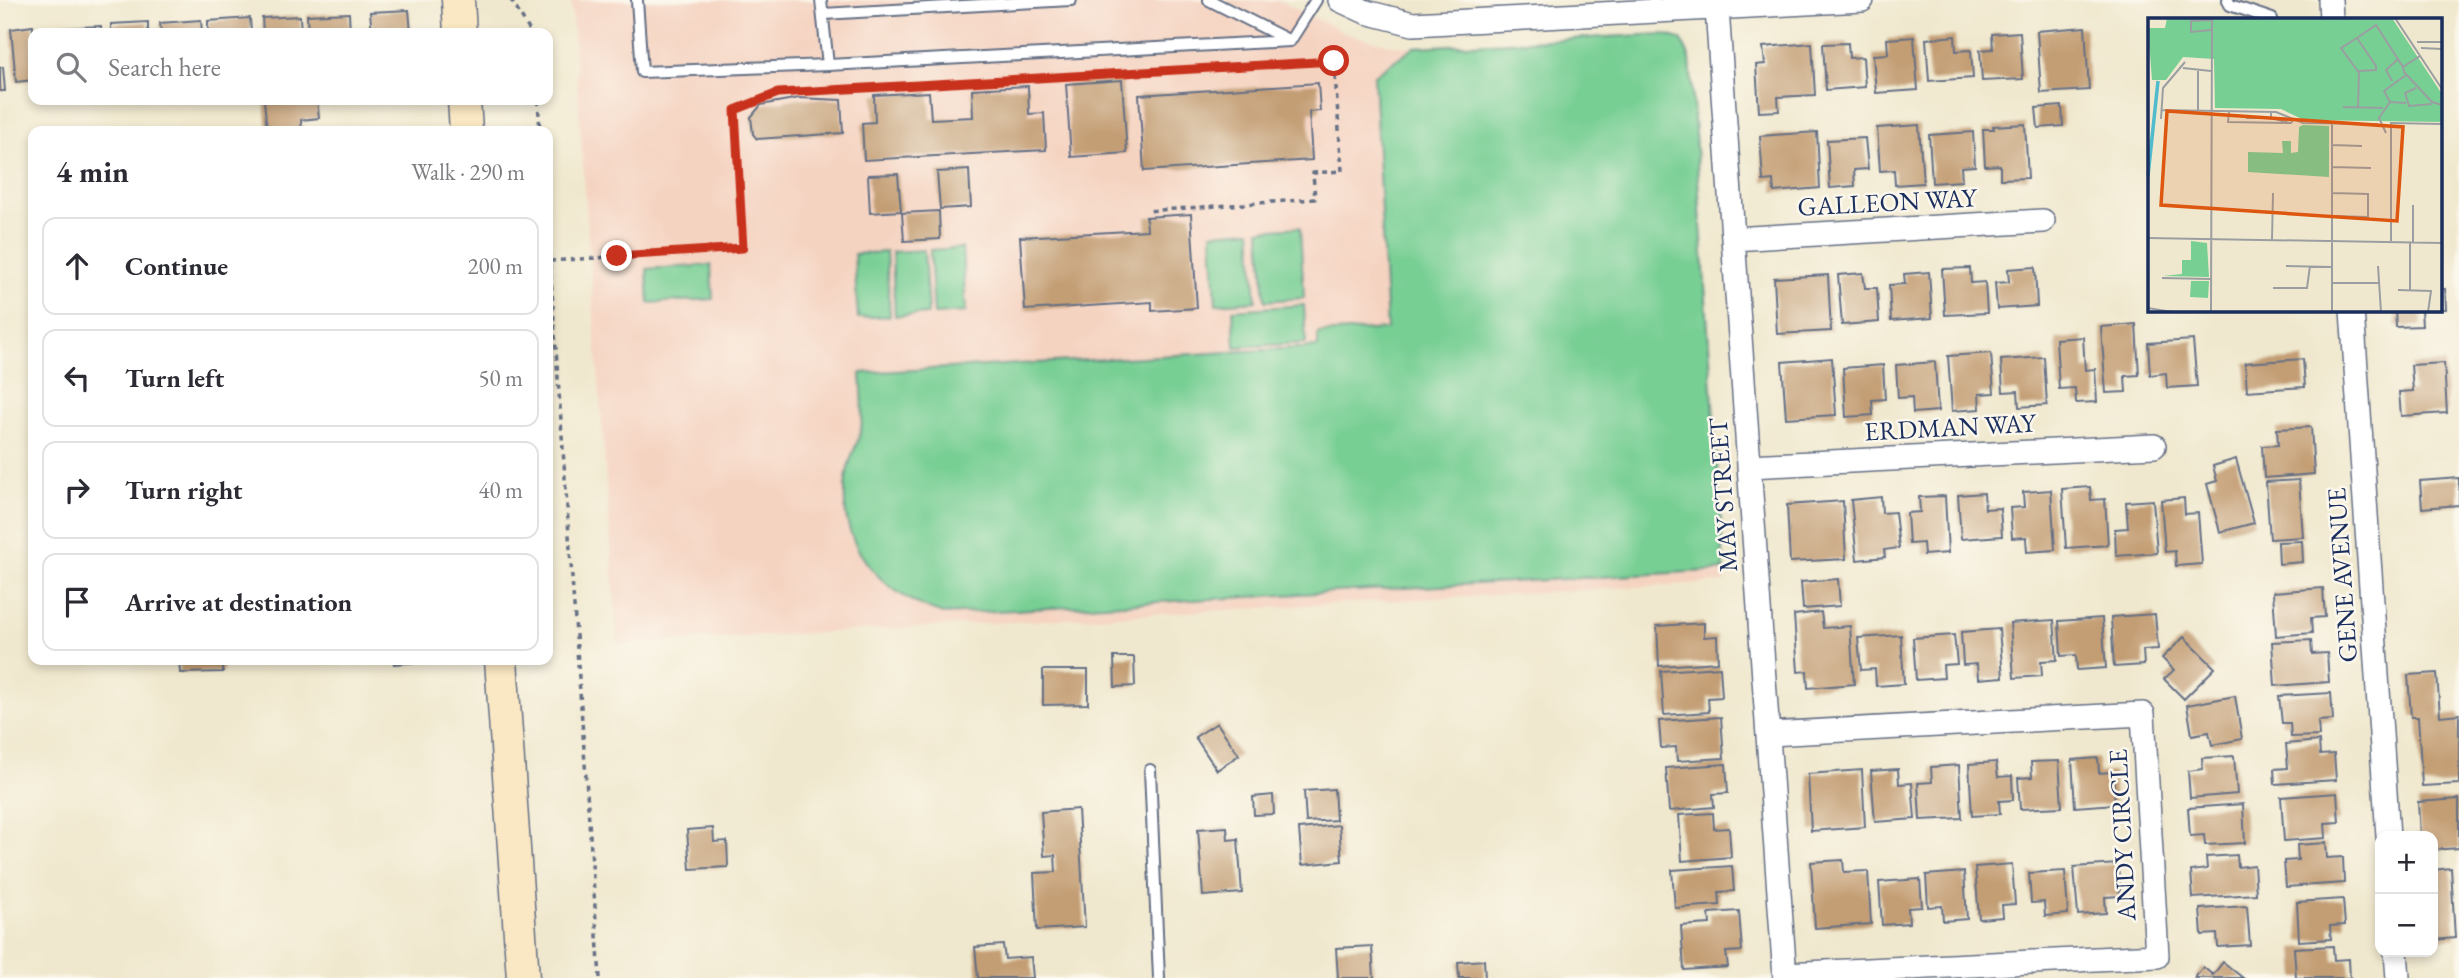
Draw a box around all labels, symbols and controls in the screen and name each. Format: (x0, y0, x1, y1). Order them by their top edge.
inset map (2148, 18, 2442, 312)
search box (28, 28, 553, 105)
route start (1318, 45, 1349, 76)
icon: search (52, 48, 90, 86)
text: Search here (108, 50, 221, 84)
text: 4 min (56, 152, 129, 191)
text: Walk · 290 m (411, 157, 525, 187)
street label: GALLEON WAY (1797, 180, 1979, 224)
route end (601, 240, 632, 271)
icon: ahead (58, 247, 96, 285)
text: Continue (125, 249, 228, 283)
text: 200 m (467, 251, 523, 281)
icon: left (58, 359, 96, 397)
text: Turn left (125, 361, 224, 395)
text: 50 m (478, 363, 523, 393)
street label: ERDMAN WAY (1863, 405, 2038, 448)
street label: MAY STREET (1701, 416, 1745, 573)
icon: right (58, 471, 96, 509)
text: Turn right (125, 473, 243, 507)
text: 40 m (478, 475, 523, 505)
street label: GENE AVENUE (2319, 486, 2365, 663)
icon: arrive (58, 583, 96, 621)
text: Arrive at destination (125, 585, 352, 619)
street label: ANDY CIRCLE (2101, 748, 2144, 923)
map controls (2375, 831, 2438, 957)
button: + (2375, 831, 2438, 894)
button: − (2375, 894, 2438, 957)

